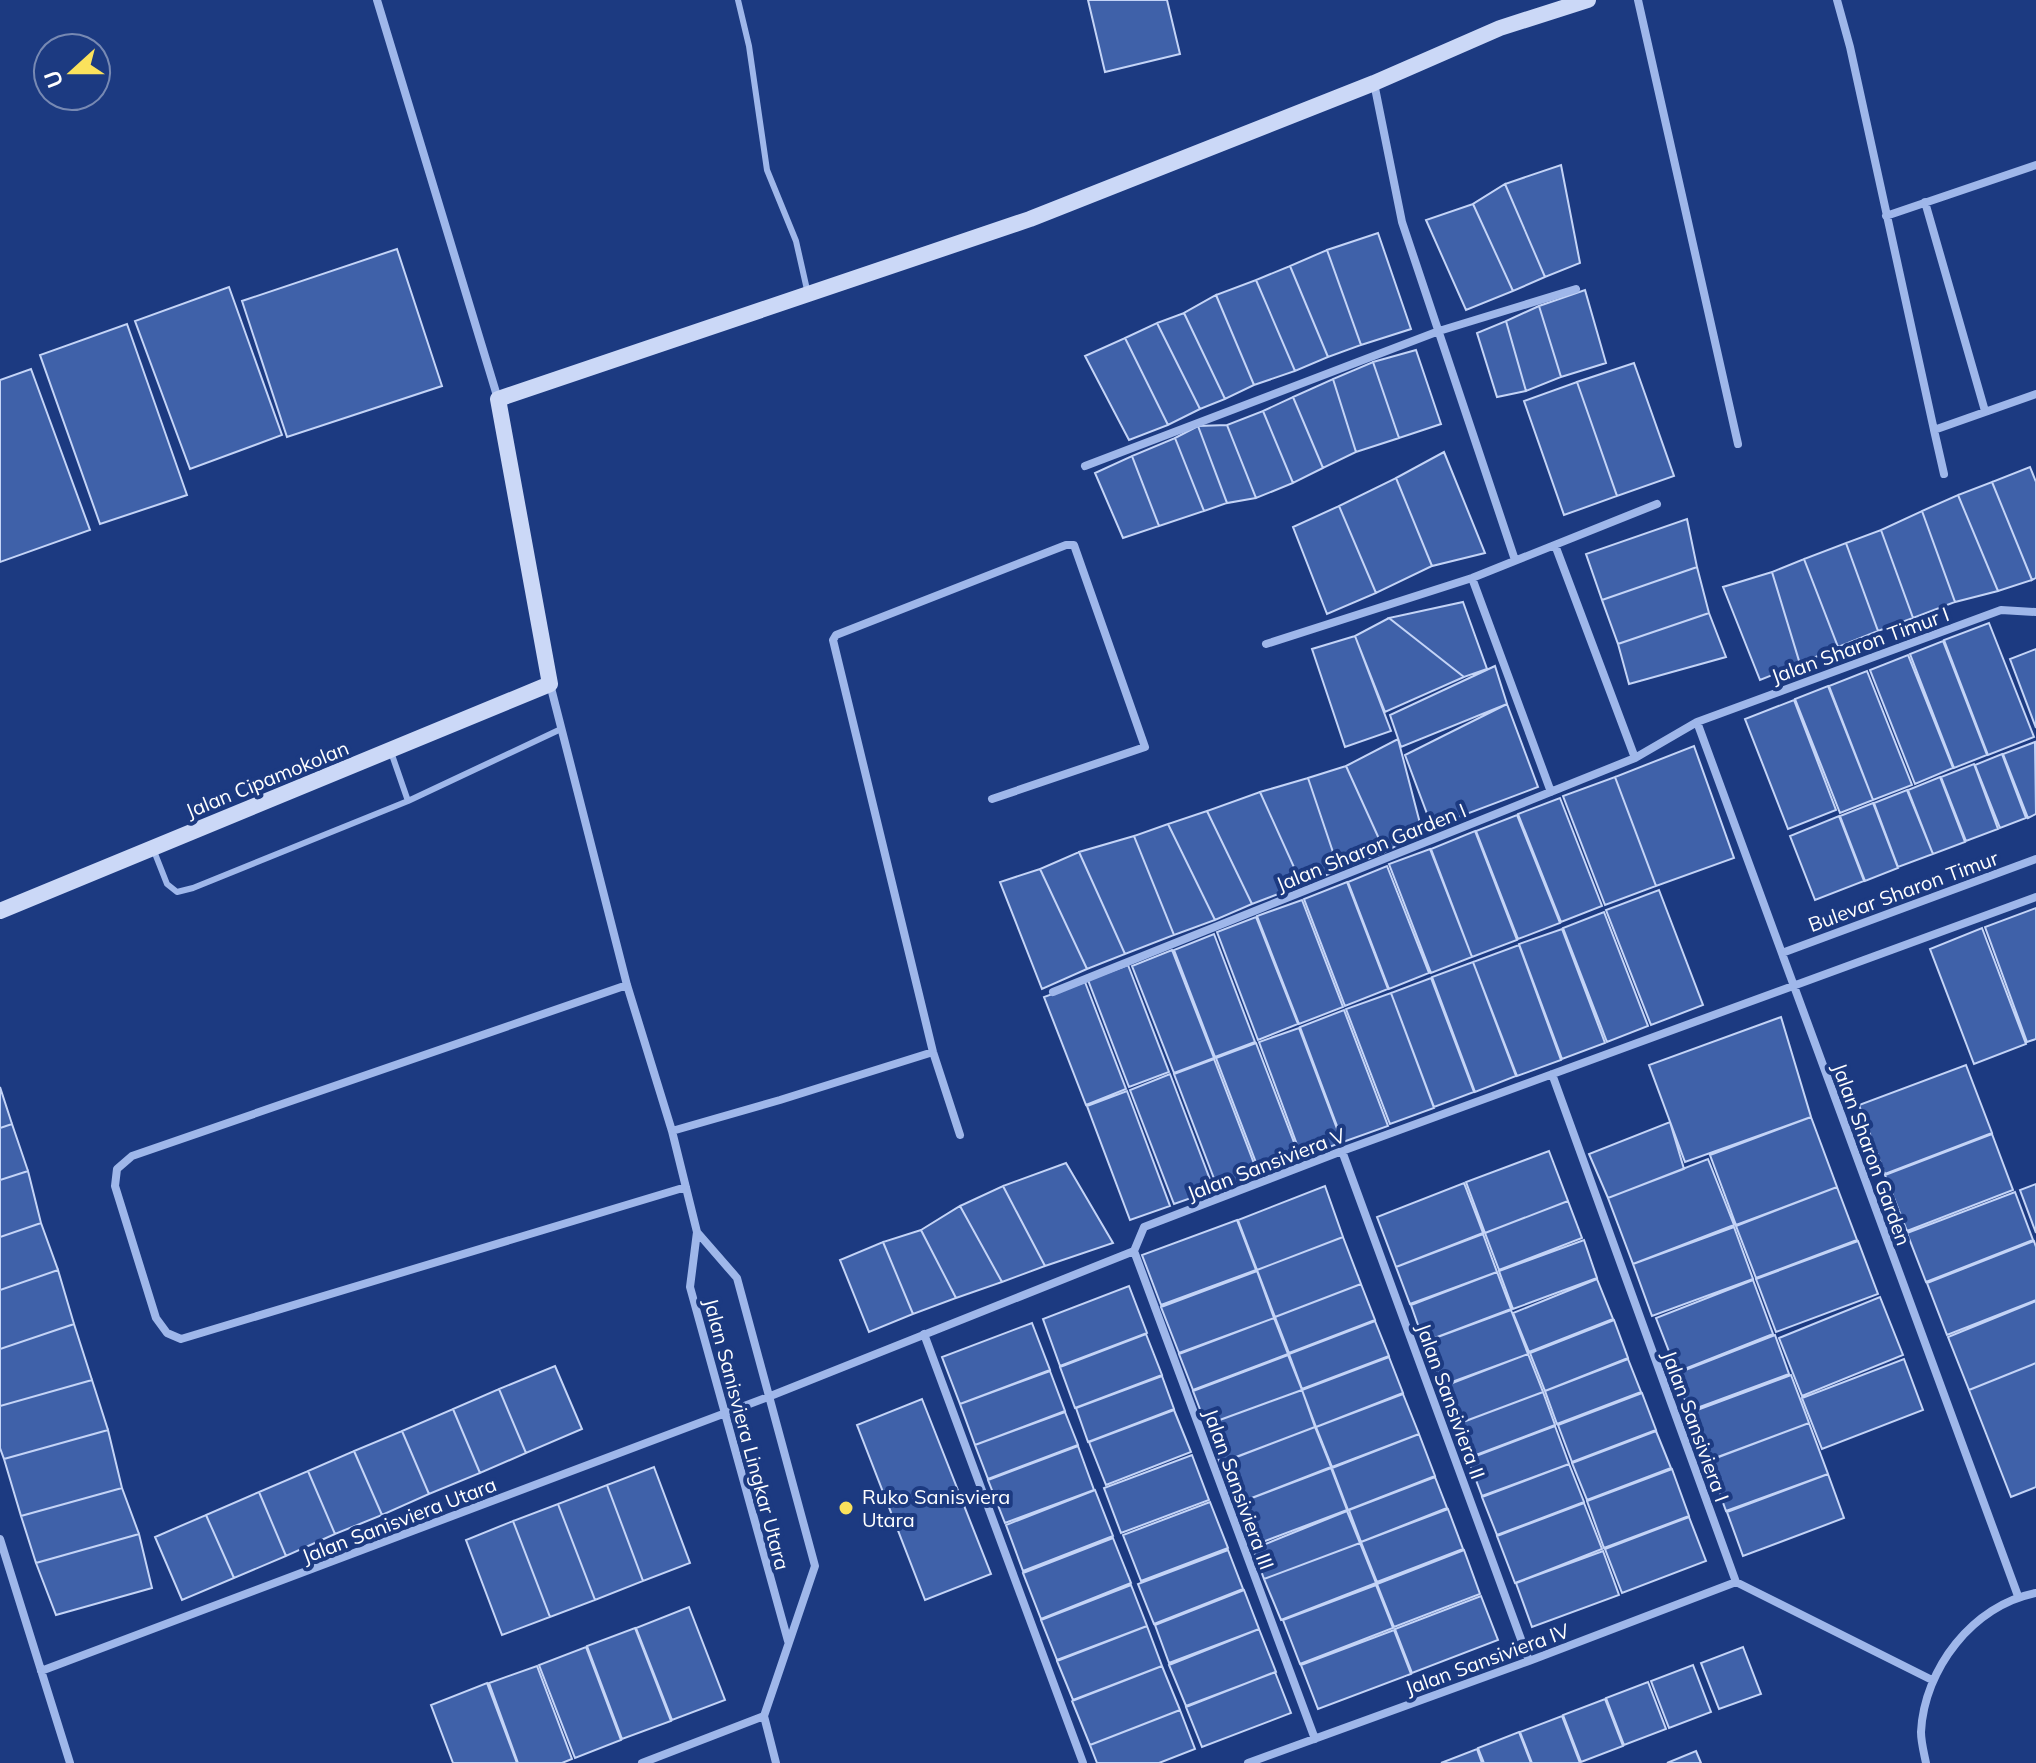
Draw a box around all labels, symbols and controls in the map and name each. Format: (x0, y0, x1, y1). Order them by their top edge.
north arrow (32, 32, 112, 112)
text: U (37, 67, 69, 92)
street label: Jalan Sharon Timur I (1768, 601, 1952, 689)
street label: Jalan Cipamokolan (182, 735, 352, 823)
street label: Jalan Sharon Garden I (1272, 797, 1470, 897)
street label: Bulevar Sharon Timur (1805, 845, 2002, 937)
street label: Jalan Sharon Garden (1827, 1059, 1917, 1249)
street label: Jalan Sansiviera V (1183, 1122, 1349, 1206)
street label: Jalan Sanisviera Lingkar Utara (699, 1295, 795, 1573)
street label: Jalan Sansiviera II (1411, 1320, 1491, 1482)
street label: Jalan Sansiviera I (1657, 1347, 1735, 1505)
street label: Jalan Sansiviera III (1198, 1405, 1280, 1573)
street label: Jalan Sanisviera Utara (298, 1471, 500, 1569)
place label: Ruko Sanisviera Utara (862, 1484, 1010, 1532)
marker: Ruko Sanisviera Utara (837, 1499, 855, 1517)
street label: Jalan Sansiviera IV (1401, 1618, 1573, 1700)

